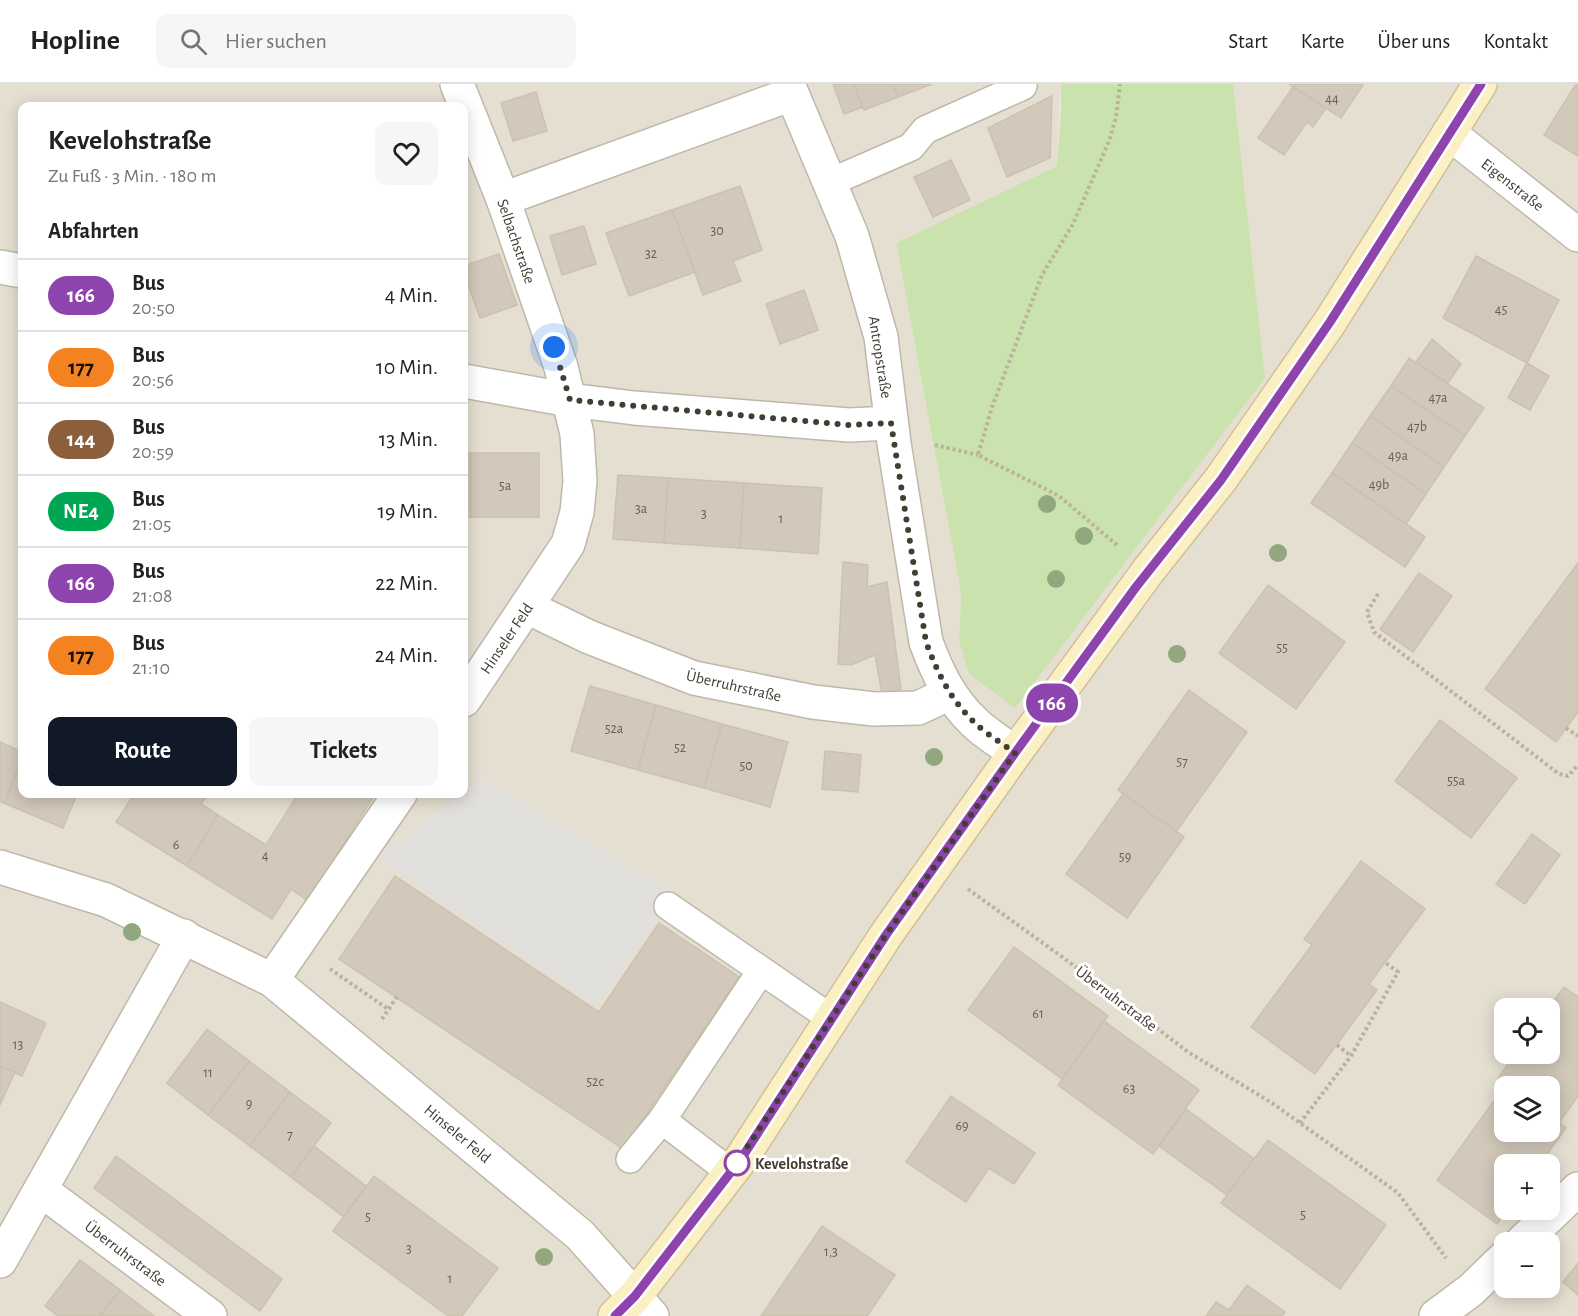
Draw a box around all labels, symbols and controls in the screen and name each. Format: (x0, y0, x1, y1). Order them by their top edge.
search box (156, 14, 576, 68)
icon: search (177, 25, 210, 58)
text: Hopline (30, 27, 120, 55)
text: Hier suchen (225, 30, 327, 52)
text: Start (1228, 31, 1268, 52)
text: Karte (1301, 31, 1344, 52)
text: Über uns (1377, 31, 1450, 52)
text: Kontakt (1483, 31, 1548, 52)
house number: 44 (1325, 92, 1339, 106)
button: heart (375, 122, 438, 185)
text: Kevelohstraße (48, 127, 211, 155)
street label: Eigenstraße (1478, 155, 1547, 214)
text: Zu Fuß · 3 Min. · 180 m (48, 166, 216, 186)
street label: Selbachstraße (494, 197, 538, 286)
text: Abfahrten (48, 220, 139, 242)
house number: 30 (710, 224, 724, 238)
house number: 32 (645, 247, 657, 261)
text: Bus (132, 272, 165, 294)
text: 4 Min. (385, 284, 438, 306)
text: 166 (67, 285, 95, 306)
text: 20:50 (132, 298, 175, 318)
house number: 45 (1495, 303, 1507, 317)
street label: Antropstraße (866, 315, 894, 400)
your location (539, 332, 569, 362)
text: Bus (132, 344, 165, 366)
text: 10 Min. (376, 356, 438, 378)
text: 177 (68, 357, 94, 378)
text: 20:56 (132, 370, 174, 390)
house number: 47a (1428, 391, 1448, 405)
text: Bus (132, 416, 165, 438)
house number: 47b (1407, 420, 1427, 434)
text: 13 Min. (379, 428, 438, 450)
text: 144 (67, 429, 95, 450)
text: 20:59 (132, 442, 174, 462)
house number: 49a (1388, 449, 1408, 463)
house number: 49b (1369, 478, 1389, 492)
house number: 5a (499, 479, 512, 493)
text: Bus (132, 488, 165, 510)
text: 19 Min. (377, 500, 438, 522)
text: NE4 (63, 501, 99, 522)
house number: 3a (635, 502, 648, 516)
house number: 3 (701, 507, 707, 521)
house number: 1 (779, 512, 783, 526)
text: 21:05 (132, 514, 171, 534)
text: Bus (132, 560, 165, 582)
text: 22 Min. (375, 572, 438, 594)
text: 166 (67, 573, 95, 594)
text: 21:08 (132, 586, 173, 606)
street label: Hinseler Feld (477, 600, 536, 677)
text: Bus (132, 632, 165, 654)
house number: 55 (1276, 641, 1288, 655)
text: 24 Min. (375, 644, 438, 666)
text: 177 (68, 645, 94, 666)
text: 21:10 (132, 658, 170, 678)
street label: Überruhrstraße (685, 665, 783, 705)
line badge: 166 (1018, 684, 1086, 722)
text: 166 (1038, 693, 1066, 714)
button: Route (48, 717, 237, 786)
button: Tickets (249, 717, 438, 786)
house number: 52a (605, 722, 624, 736)
house number: 52 (674, 741, 686, 755)
house number: 57 (1176, 755, 1188, 769)
house number: 50 (739, 759, 753, 773)
house number: 55a (1447, 774, 1466, 788)
house number: 6 (173, 838, 179, 852)
house number: 4 (262, 849, 269, 863)
house number: 59 (1119, 850, 1131, 864)
street label: Überruhrstraße (1073, 962, 1161, 1034)
map controls (1494, 998, 1560, 1298)
button: locate (1494, 998, 1560, 1064)
house number: 61 (1032, 1007, 1044, 1021)
house number: 13 (13, 1038, 24, 1052)
house number: 11 (203, 1066, 213, 1080)
house number: 52c (586, 1075, 604, 1089)
button: layers (1494, 1076, 1560, 1142)
house number: 63 (1123, 1082, 1135, 1096)
house number: 9 (246, 1097, 252, 1111)
street label: Hinseler Feld (421, 1101, 494, 1166)
house number: 69 (955, 1119, 969, 1133)
house number: 7 (287, 1128, 293, 1142)
marker: Kevelohstraße (724, 1150, 750, 1176)
button: + (1494, 1154, 1560, 1220)
place label: Kevelohstraße (755, 1156, 849, 1172)
house number: 5 (1300, 1208, 1306, 1222)
house number: 5 (365, 1210, 371, 1224)
street label: Überruhrstraße (82, 1217, 170, 1289)
button: − (1494, 1232, 1560, 1298)
house number: 3 (406, 1242, 412, 1256)
house number: 1,3 (824, 1245, 838, 1259)
house number: 1 (448, 1272, 452, 1286)

